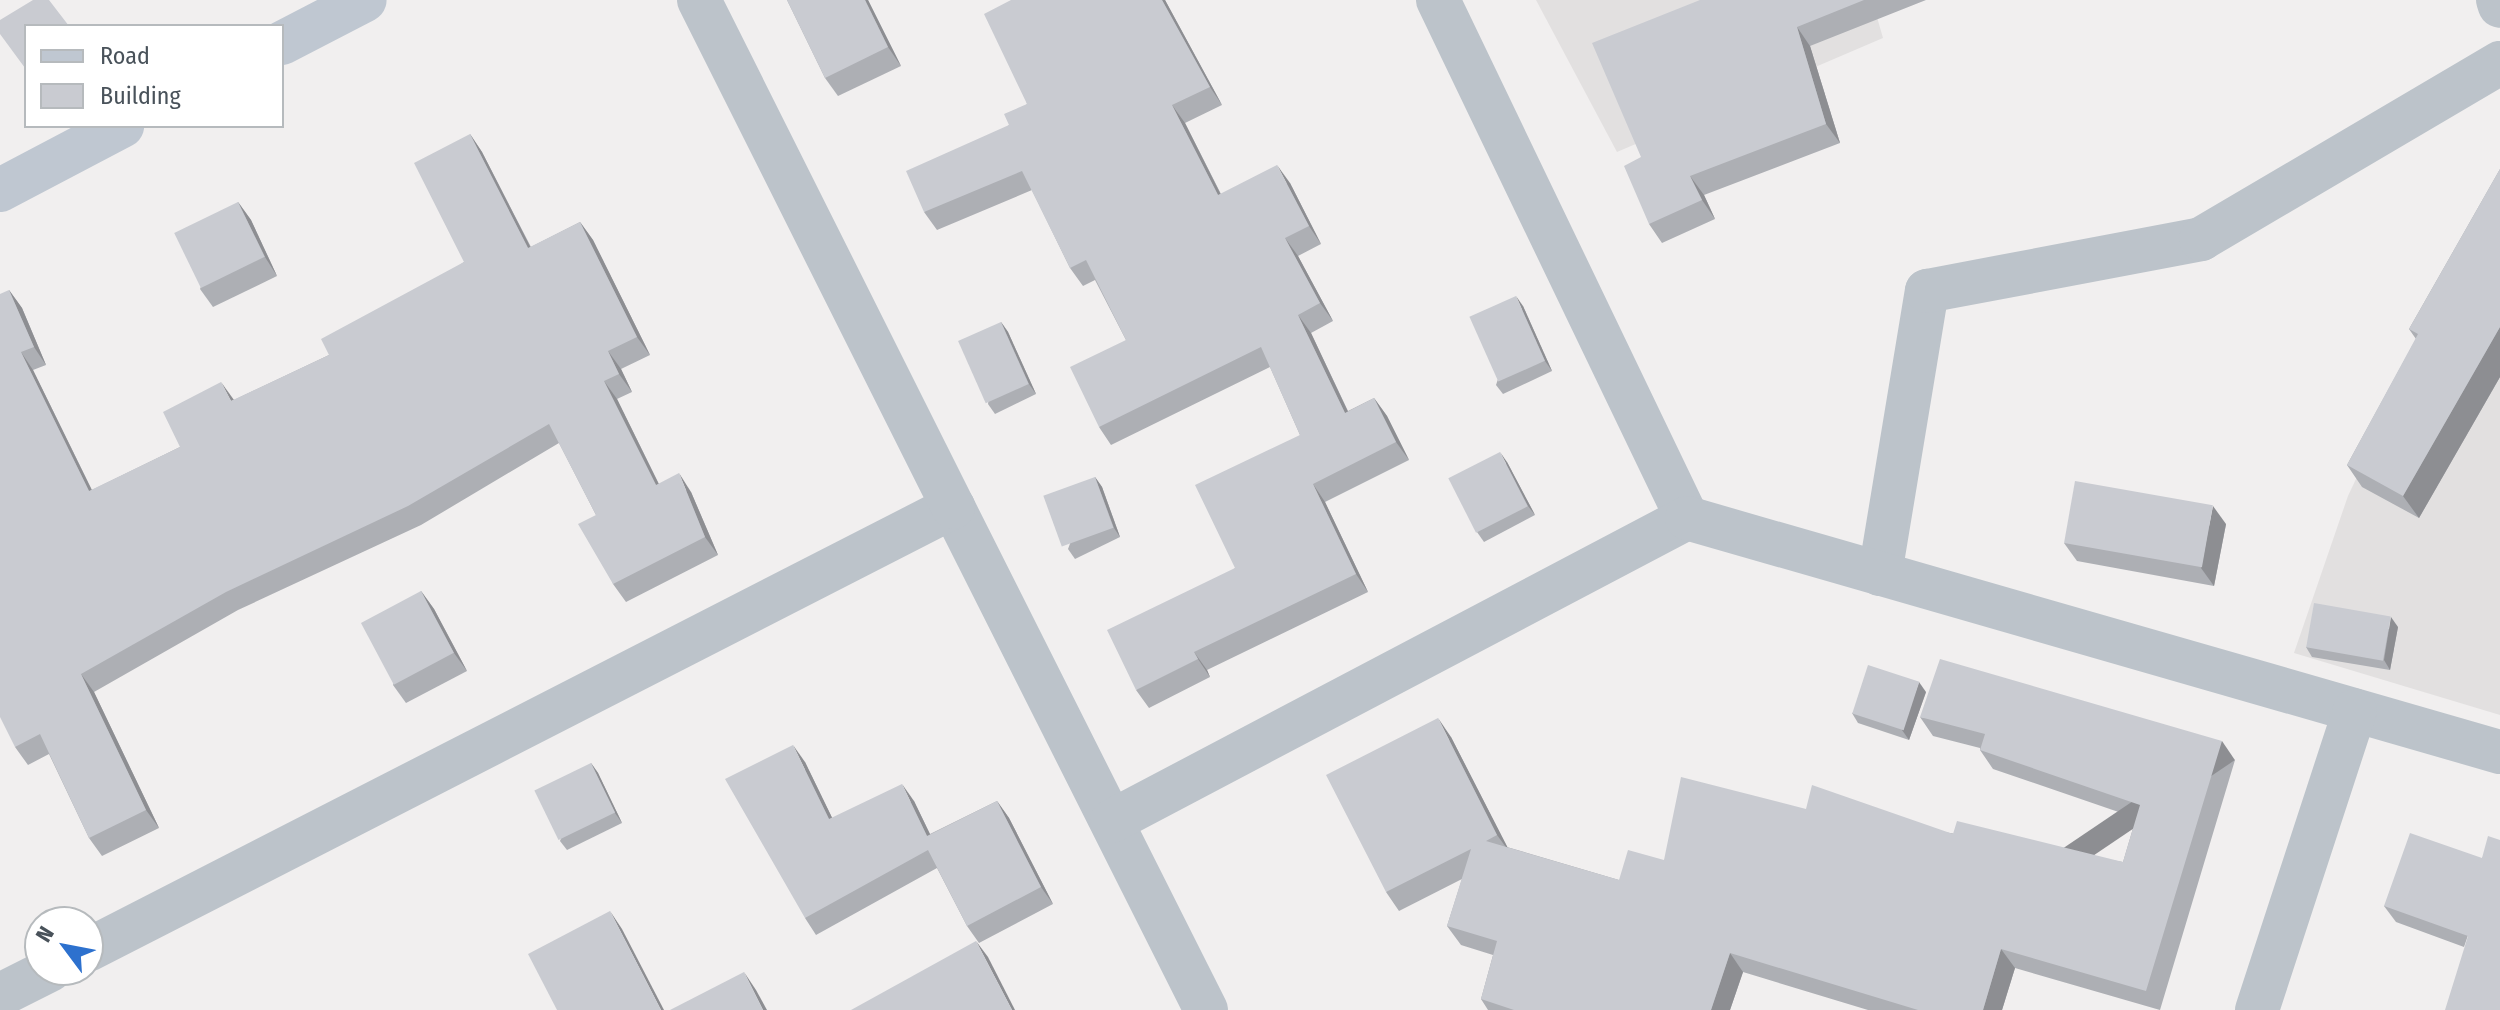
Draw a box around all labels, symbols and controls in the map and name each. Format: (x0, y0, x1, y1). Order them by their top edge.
legend (24, 24, 284, 128)
text: Road (100, 42, 150, 70)
text: Building (100, 82, 181, 110)
north arrow (24, 906, 104, 986)
text: N (30, 921, 60, 947)

